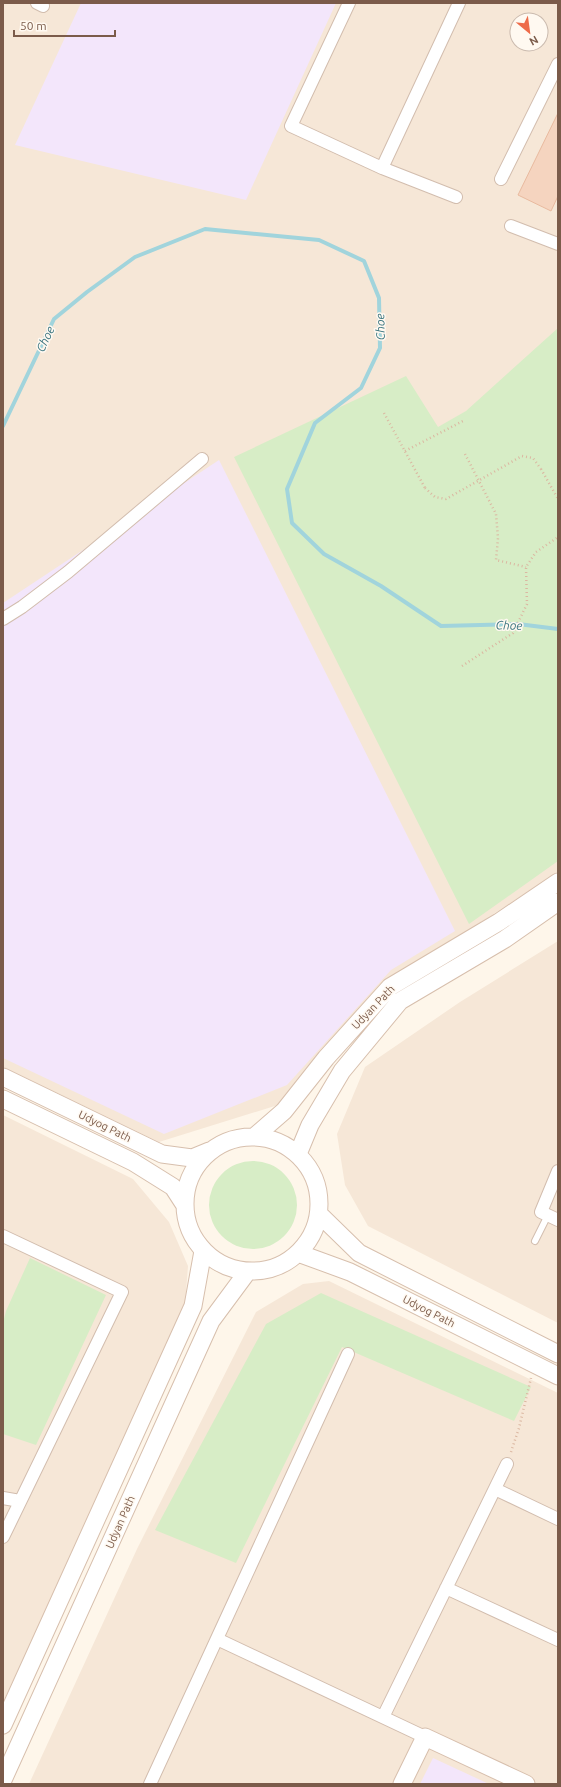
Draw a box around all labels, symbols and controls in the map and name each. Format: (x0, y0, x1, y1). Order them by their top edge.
scale bar (14, 12, 115, 38)
north arrow (509, 12, 549, 52)
text: 50 m (20, 19, 47, 32)
text: N (527, 34, 540, 48)
water label: Choe (373, 314, 387, 340)
water label: Choe (33, 324, 57, 354)
water label: Choe (496, 618, 522, 632)
street label: Udyan Path (349, 983, 397, 1031)
street label: Udyog Path (77, 1108, 133, 1144)
street label: Udyog Path (401, 1293, 457, 1329)
street label: Udyan Path (103, 1494, 137, 1550)

